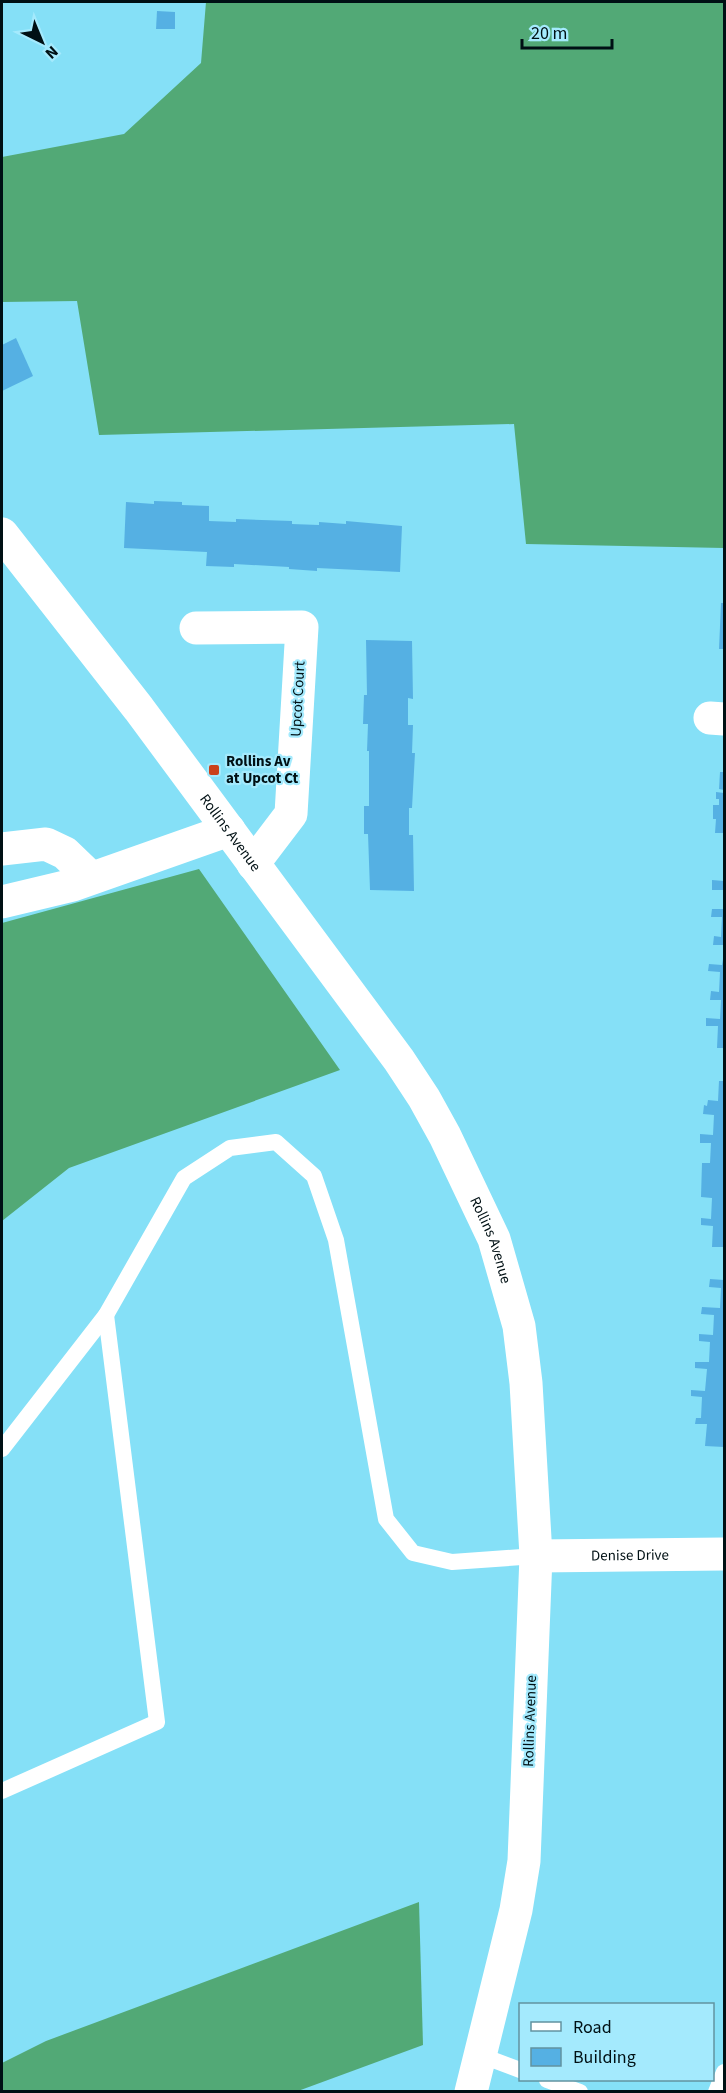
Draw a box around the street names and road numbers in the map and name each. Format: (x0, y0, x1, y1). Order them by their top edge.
street label: Upcot Court (286, 661, 310, 737)
street label: Rollins Avenue (195, 789, 266, 876)
street label: Rollins Avenue (465, 1193, 517, 1286)
street label: Denise Drive (591, 1544, 669, 1566)
street label: Rollins Avenue (518, 1675, 542, 1767)

